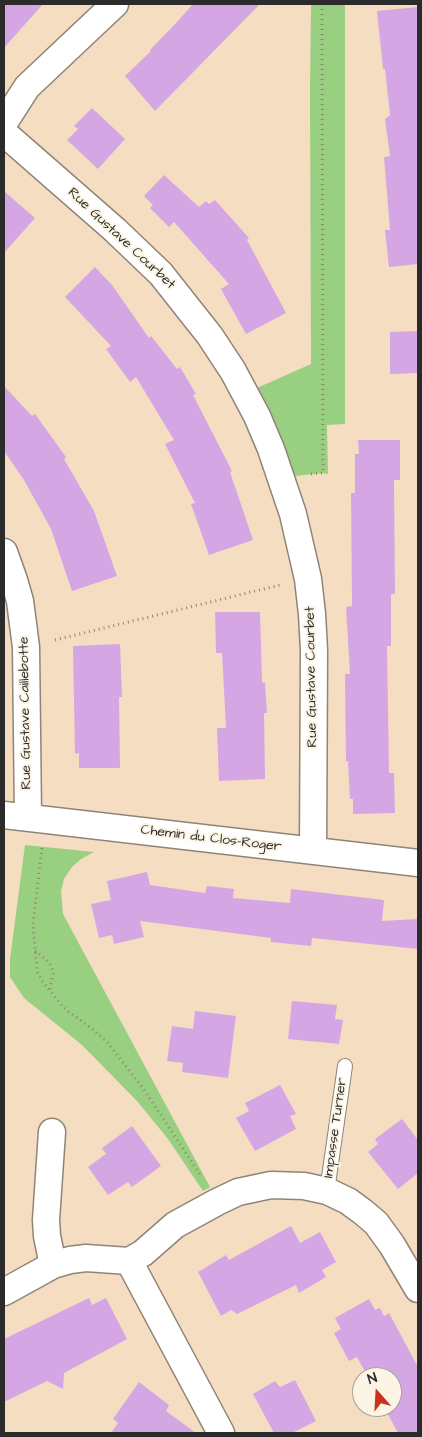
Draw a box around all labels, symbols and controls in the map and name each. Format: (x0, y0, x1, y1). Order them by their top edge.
street label: Rue Gustave Courbet (64, 185, 178, 293)
street label: Rue Gustave Courbet (302, 606, 322, 748)
street label: Rue Gustave Caillebotte (16, 636, 36, 790)
street label: Chemin du Clos-Roger (140, 822, 282, 856)
street label: Impasse Turner (321, 1077, 351, 1179)
north arrow (352, 1367, 402, 1417)
text: N (365, 1368, 380, 1390)

